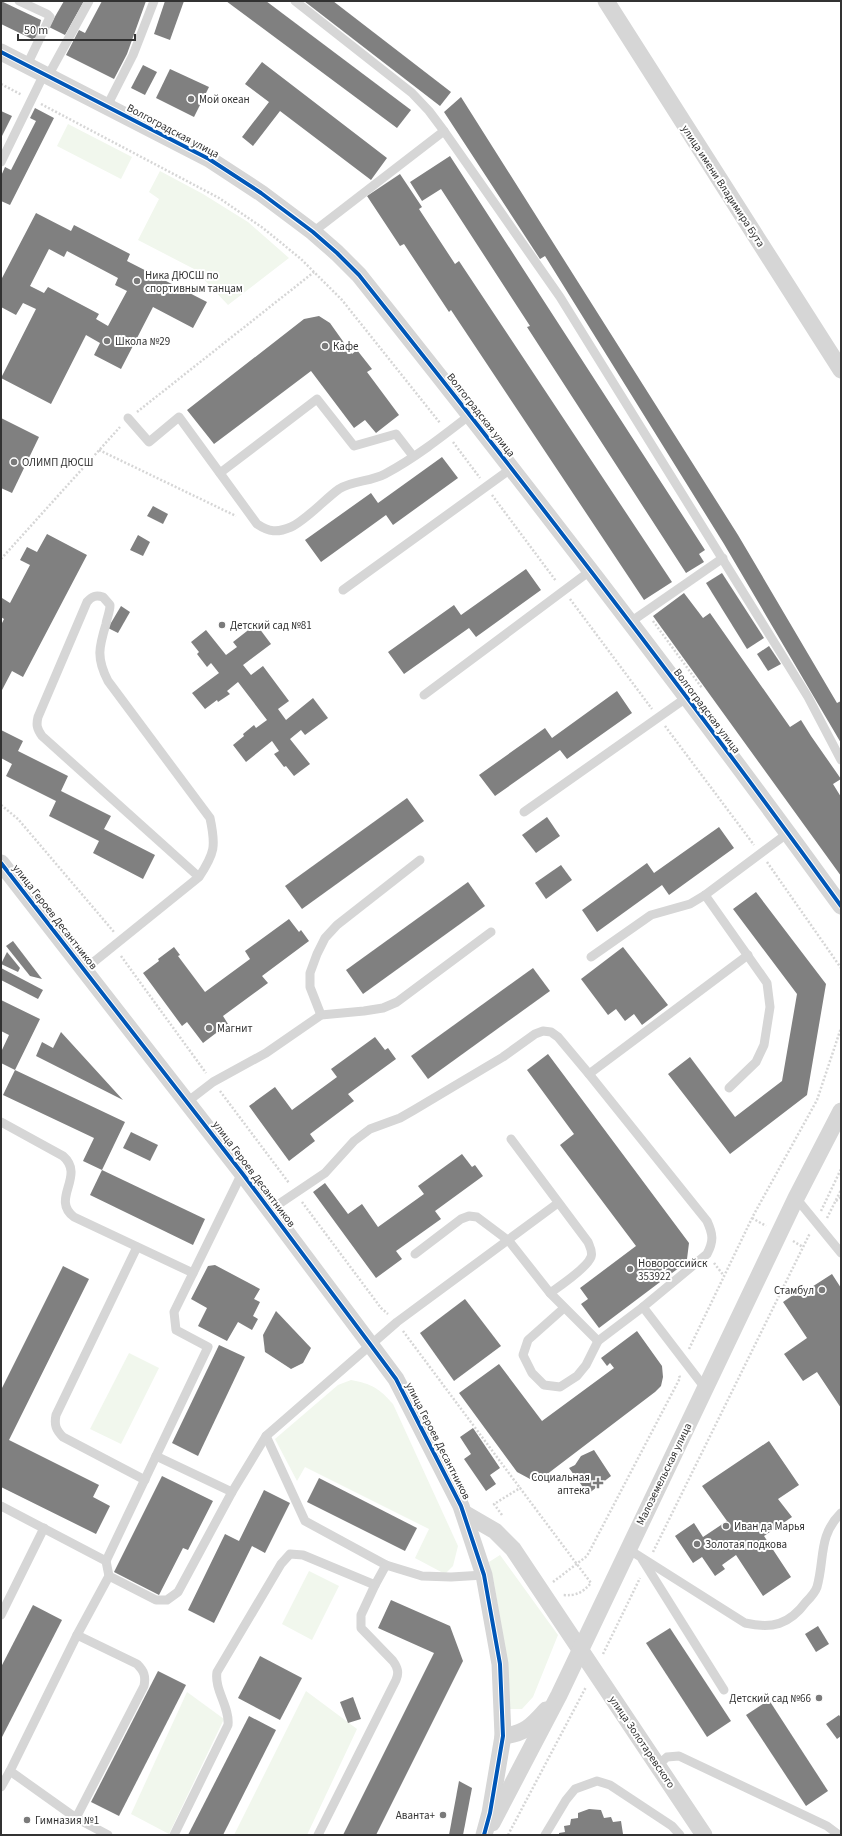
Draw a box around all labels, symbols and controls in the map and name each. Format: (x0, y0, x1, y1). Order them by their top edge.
scale bar (18, 16, 135, 42)
text: 50 m (24, 22, 48, 39)
place label: Мой океан (199, 92, 250, 107)
marker: Мой океан (186, 94, 196, 104)
street label: Волгоградская улица (124, 100, 222, 162)
street label: улица имени Владимира Бута (678, 122, 768, 250)
place label: Ника ДЮСШ по спортивным танцам (145, 268, 243, 296)
marker: Ника ДЮСШ по спортивным танцам (132, 276, 142, 286)
place label: Школа №29 (115, 334, 170, 349)
marker: Школа №29 (102, 336, 112, 346)
place label: Кафе (333, 339, 359, 354)
marker: Кафе (320, 341, 330, 351)
street label: Волгоградская улица (443, 370, 519, 460)
place label: ОЛИМП ДЮСШ (22, 455, 93, 470)
marker: ОЛИМП ДЮСШ (9, 457, 19, 467)
place label: Детский сад №81 (230, 618, 312, 633)
marker: Детский сад №81 (217, 620, 227, 630)
street label: Волгоградская улица (670, 665, 744, 757)
street label: улица Героев Десантников (9, 861, 101, 973)
place label: Магнит (217, 1021, 253, 1036)
marker: Магнит (204, 1023, 214, 1033)
street label: улица Героев Десантников (209, 1118, 299, 1231)
place label: Новороссийск 353922 (638, 1256, 708, 1284)
marker: Новороссийск 353922 (625, 1264, 635, 1274)
place label: Стамбул (774, 1283, 814, 1298)
marker: Стамбул (817, 1285, 827, 1295)
street label: улица Героев Десантников (402, 1380, 474, 1502)
street label: Малоземельская улица (633, 1420, 695, 1528)
place label: Социальная аптека (531, 1470, 590, 1498)
marker: Социальная аптека (593, 1478, 603, 1488)
place label: Иван да Марья (734, 1519, 805, 1534)
marker: Иван да Марья (721, 1521, 731, 1531)
place label: Золотая подкова (705, 1537, 787, 1552)
marker: Золотая подкова (692, 1539, 702, 1549)
place label: Детский сад №66 (729, 1691, 812, 1706)
street label: улица Золотаревского (605, 1693, 679, 1791)
marker: Детский сад №66 (814, 1693, 824, 1703)
place label: Аванта+ (396, 1808, 436, 1823)
marker: Аванта+ (438, 1810, 448, 1820)
place label: Гимназия №1 (35, 1813, 99, 1828)
marker: Гимназия №1 (22, 1815, 32, 1825)

